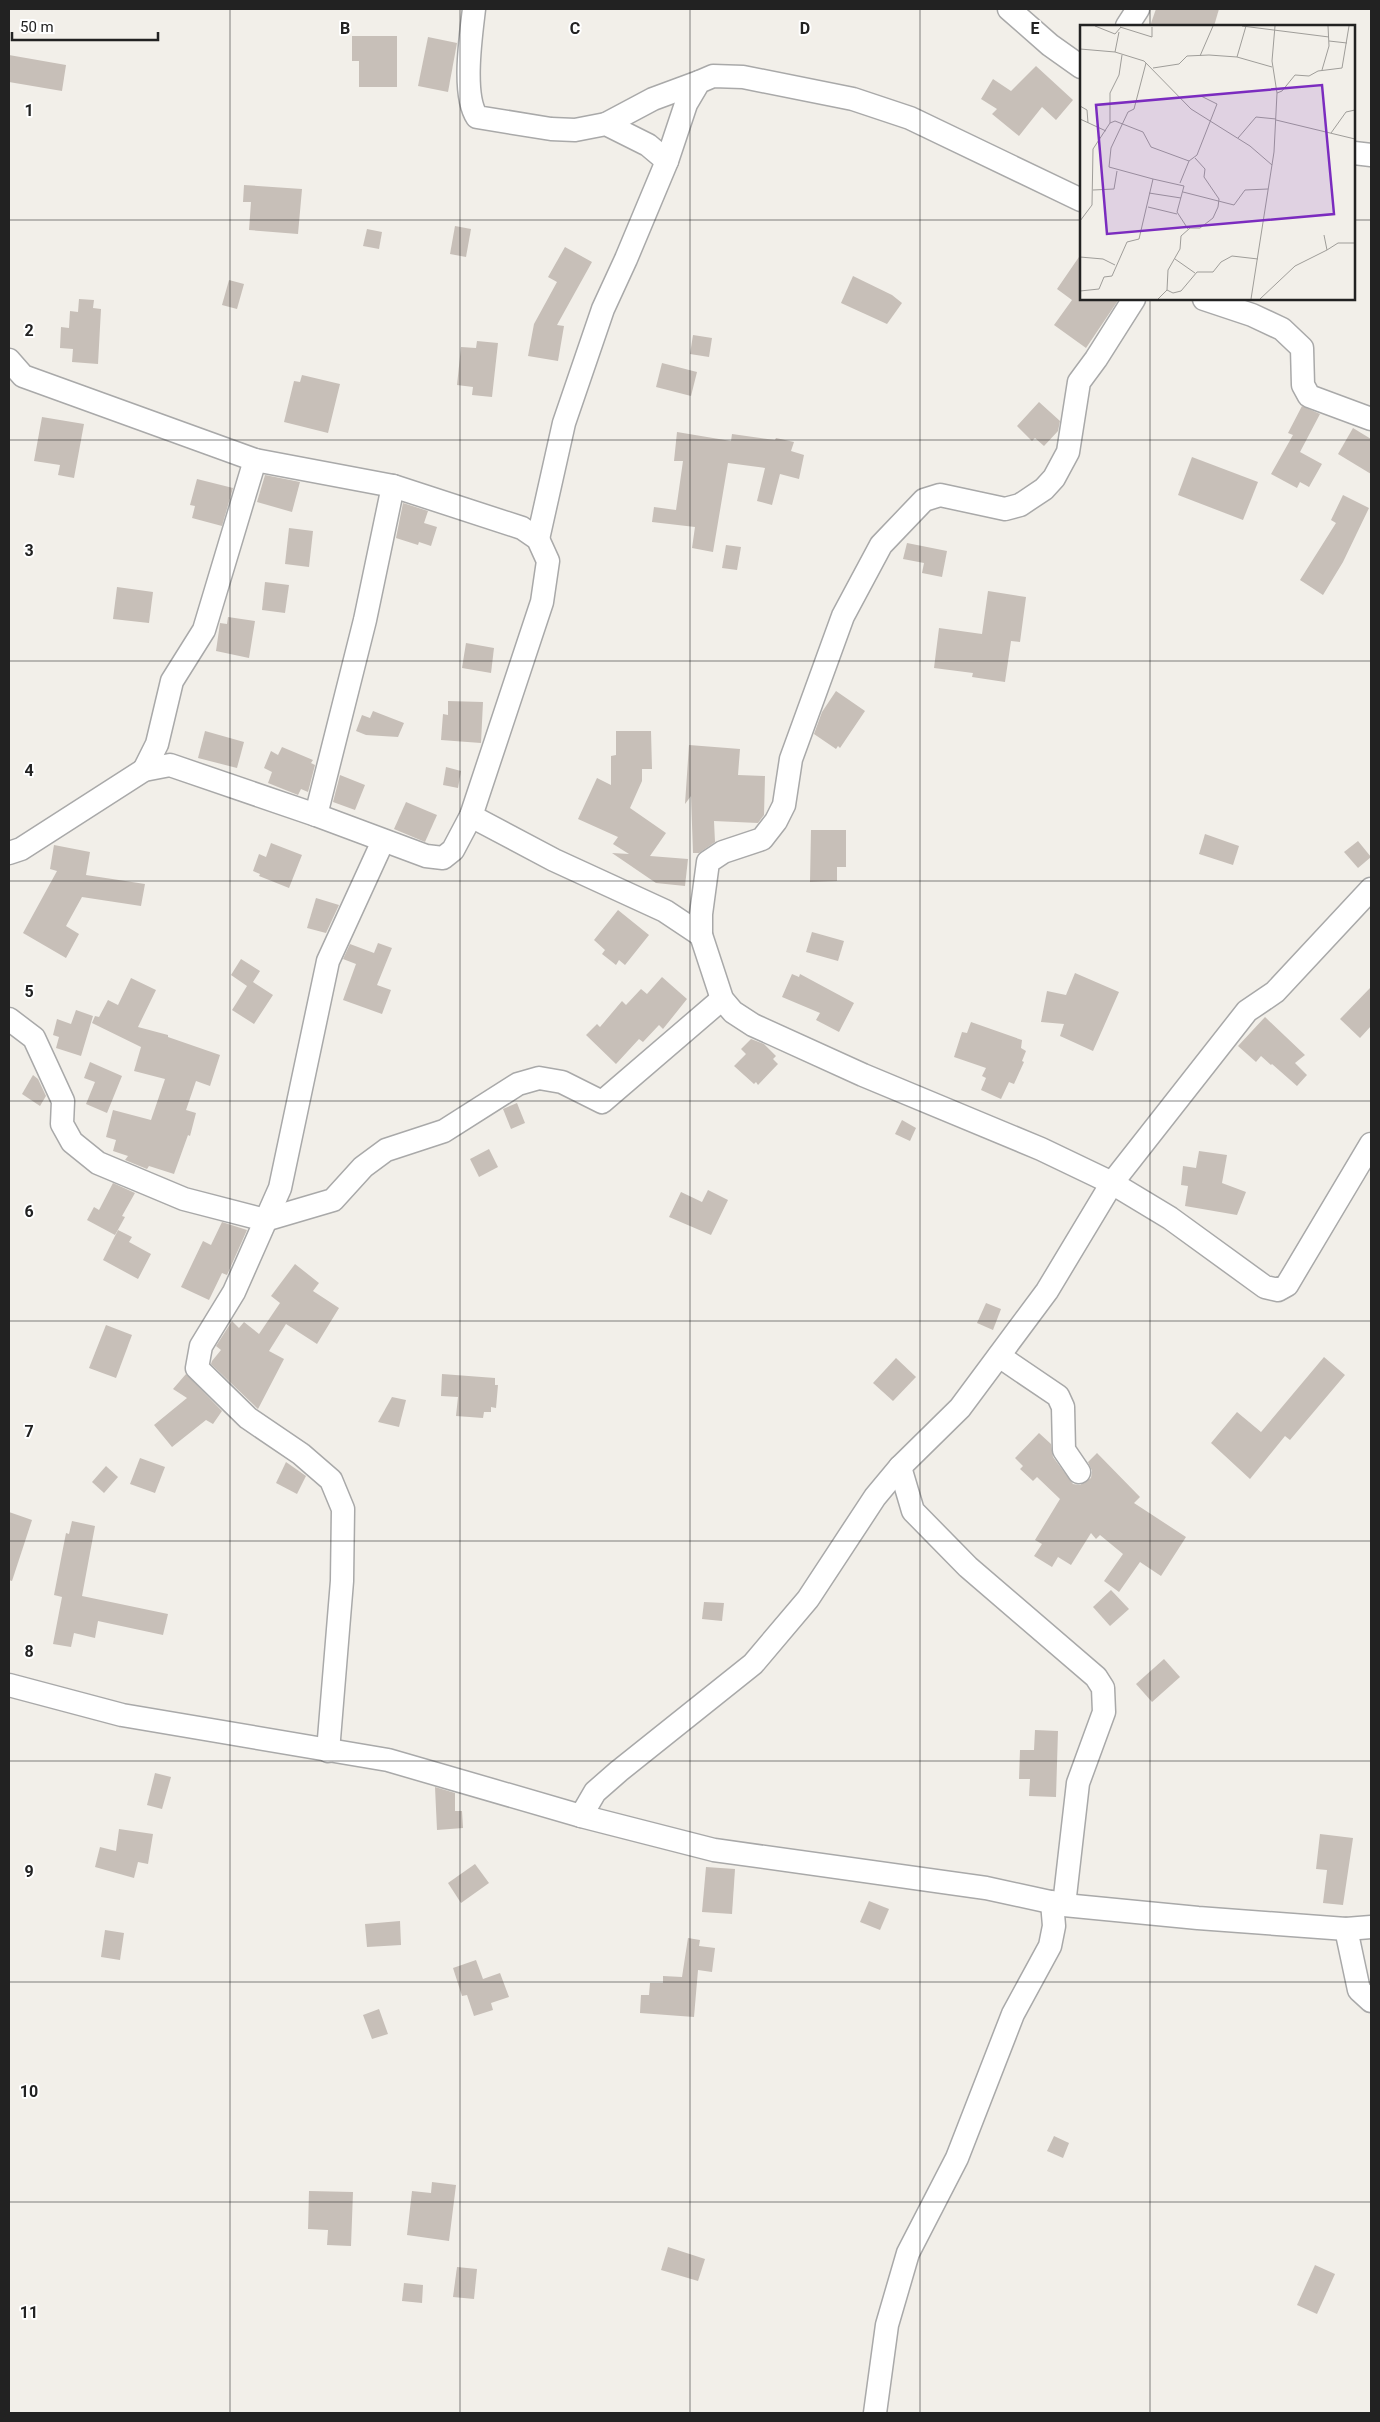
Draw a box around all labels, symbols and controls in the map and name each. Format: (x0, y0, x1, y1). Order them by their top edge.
scale bar (12, 10, 159, 42)
text: 50 m (20, 18, 54, 36)
text: B (340, 19, 350, 38)
text: C (570, 19, 580, 38)
text: D (800, 19, 810, 38)
text: E (1031, 19, 1040, 38)
inset map (1080, 25, 1355, 300)
text: 1 (24, 101, 34, 120)
text: 2 (24, 321, 34, 340)
text: 3 (24, 541, 34, 560)
text: 4 (24, 761, 34, 780)
text: 5 (24, 982, 34, 1001)
text: 6 (24, 1202, 34, 1221)
text: 7 (24, 1422, 34, 1441)
text: 8 (24, 1642, 34, 1661)
text: 9 (24, 1862, 34, 1881)
text: 10 (20, 2082, 38, 2101)
text: 11 (20, 2303, 38, 2322)

